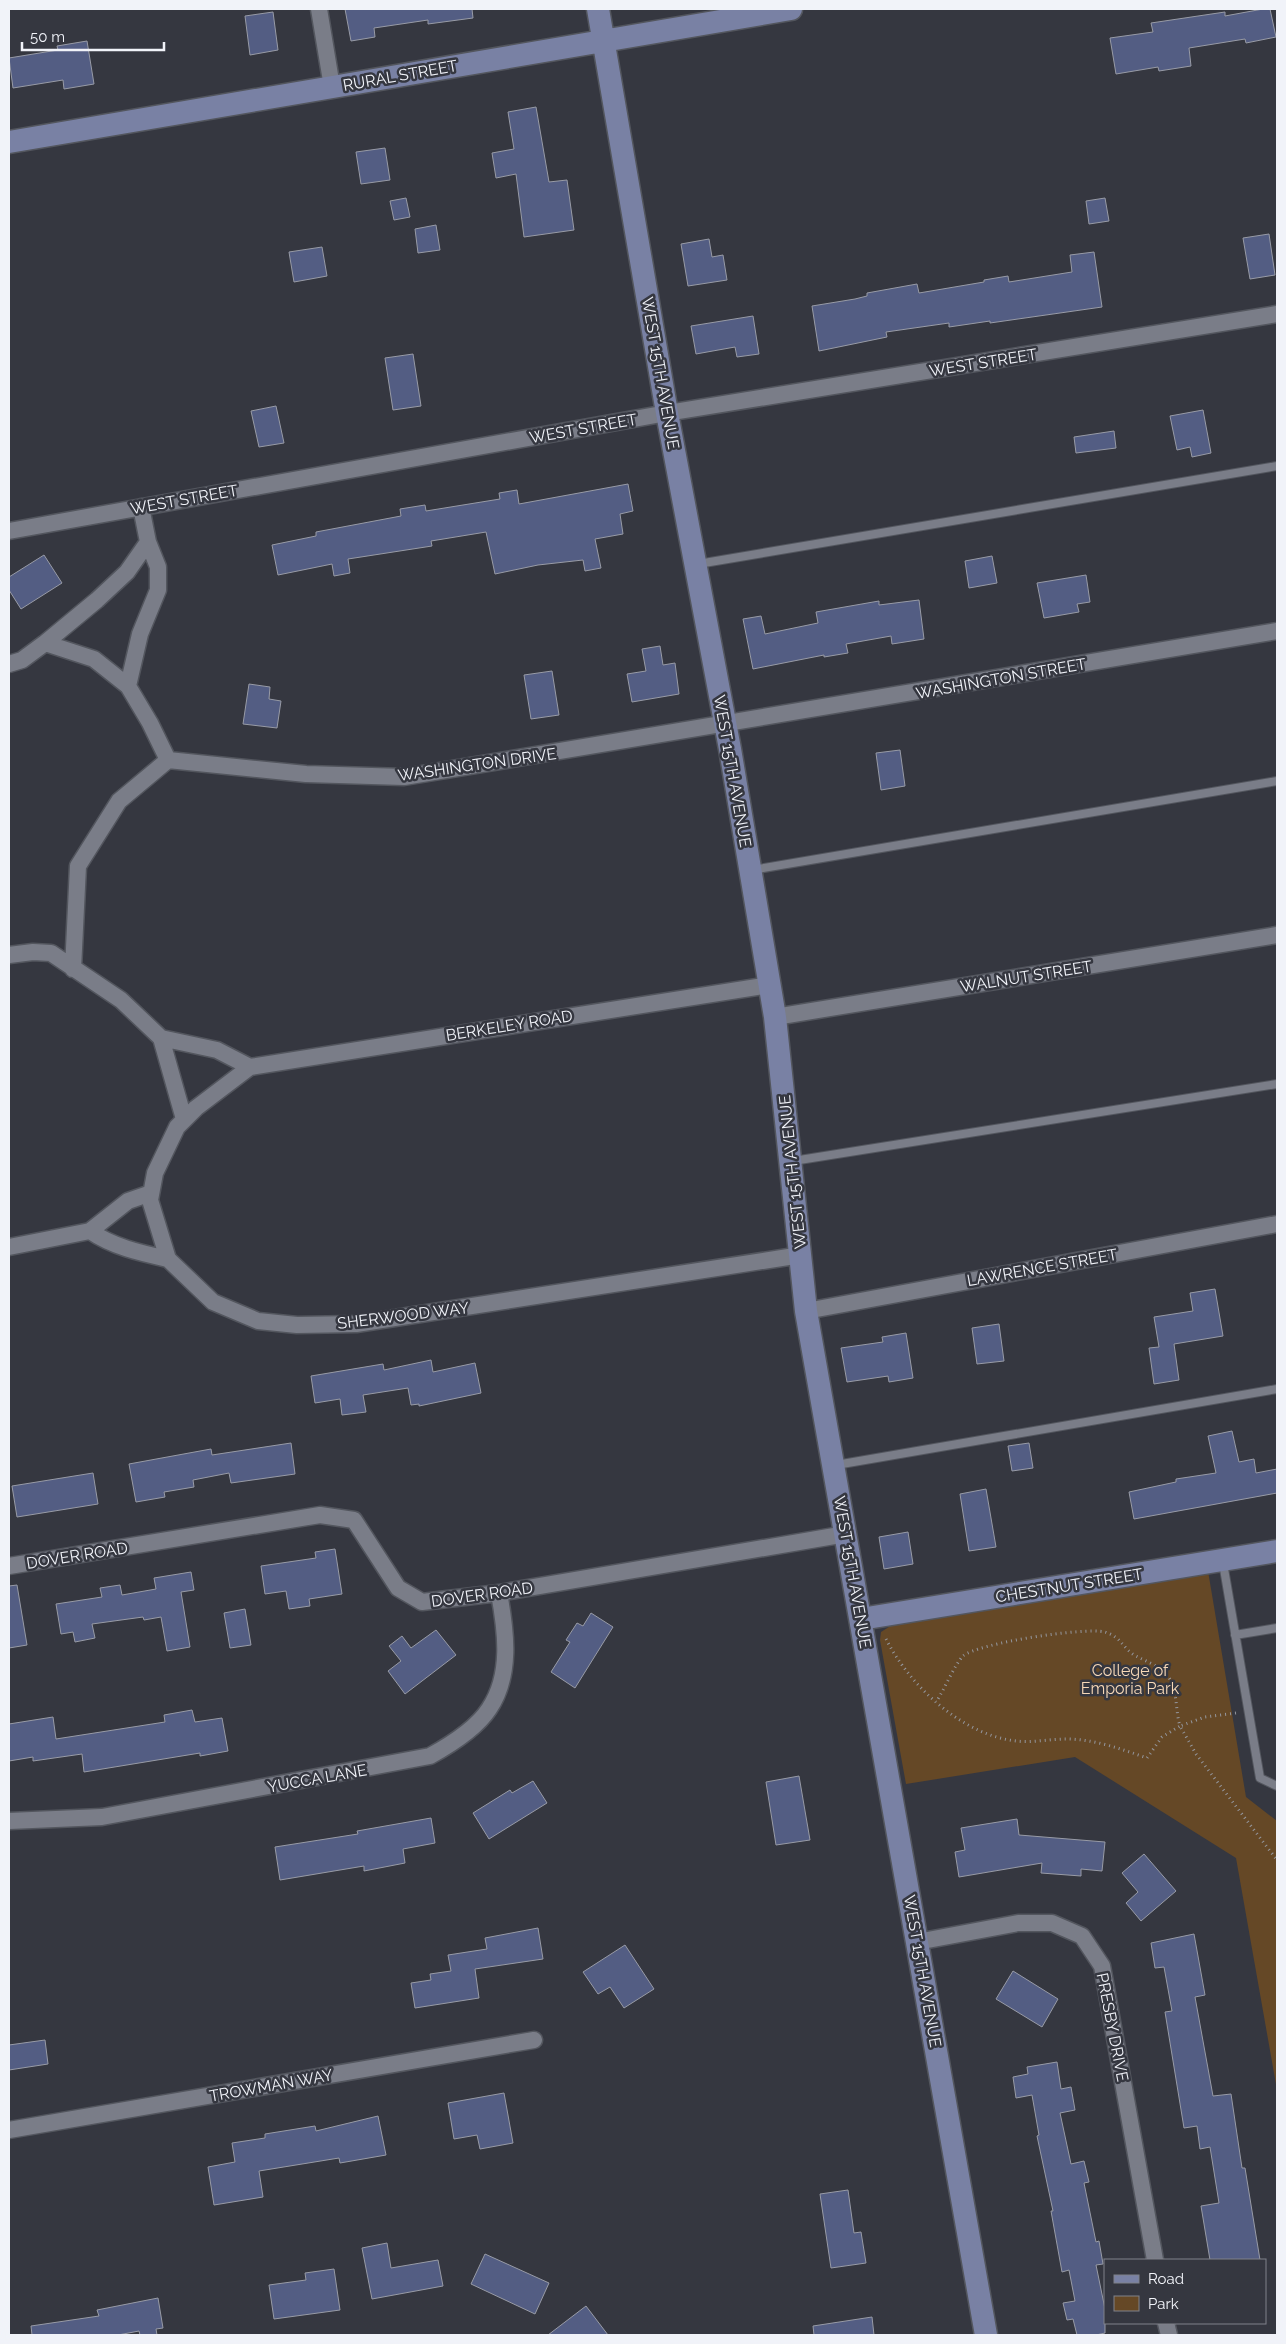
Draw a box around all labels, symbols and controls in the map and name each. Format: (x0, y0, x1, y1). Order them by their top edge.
scale bar (22, 20, 165, 52)
text: 50 m (30, 28, 65, 46)
street label: RURAL STREET (341, 56, 459, 95)
street label: WEST 15TH AVENUE (638, 295, 683, 451)
street label: WEST STREET (928, 345, 1038, 380)
street label: WEST STREET (528, 410, 638, 447)
street label: WEST STREET (129, 481, 239, 518)
street label: WASHINGTON STREET (914, 654, 1088, 703)
street label: WEST 15TH AVENUE (710, 693, 755, 849)
street label: WASHINGTON DRIVE (397, 744, 558, 785)
street label: WALNUT STREET (959, 957, 1093, 996)
street label: BERKELEY ROAD (444, 1006, 574, 1045)
street label: WEST 15TH AVENUE (775, 1094, 810, 1250)
street label: LAWRENCE STREET (965, 1245, 1119, 1290)
street label: SHERWOOD WAY (336, 1298, 471, 1333)
street label: WEST 15TH AVENUE (830, 1494, 875, 1650)
street label: DOVER ROAD (25, 1538, 129, 1573)
street label: CHESTNUT STREET (994, 1564, 1144, 1607)
street label: DOVER ROAD (430, 1578, 534, 1611)
park label: College of Emporia Park (1081, 1661, 1180, 1698)
street label: YUCCA LANE (266, 1760, 369, 1797)
street label: WEST 15TH AVENUE (900, 1893, 945, 2049)
street label: PRESBY DRIVE (1093, 1971, 1132, 2083)
street label: TROWMAN WAY (208, 2065, 335, 2106)
legend (1104, 2259, 1266, 2324)
text: Road (1148, 2270, 1184, 2288)
text: Park (1148, 2295, 1179, 2313)

